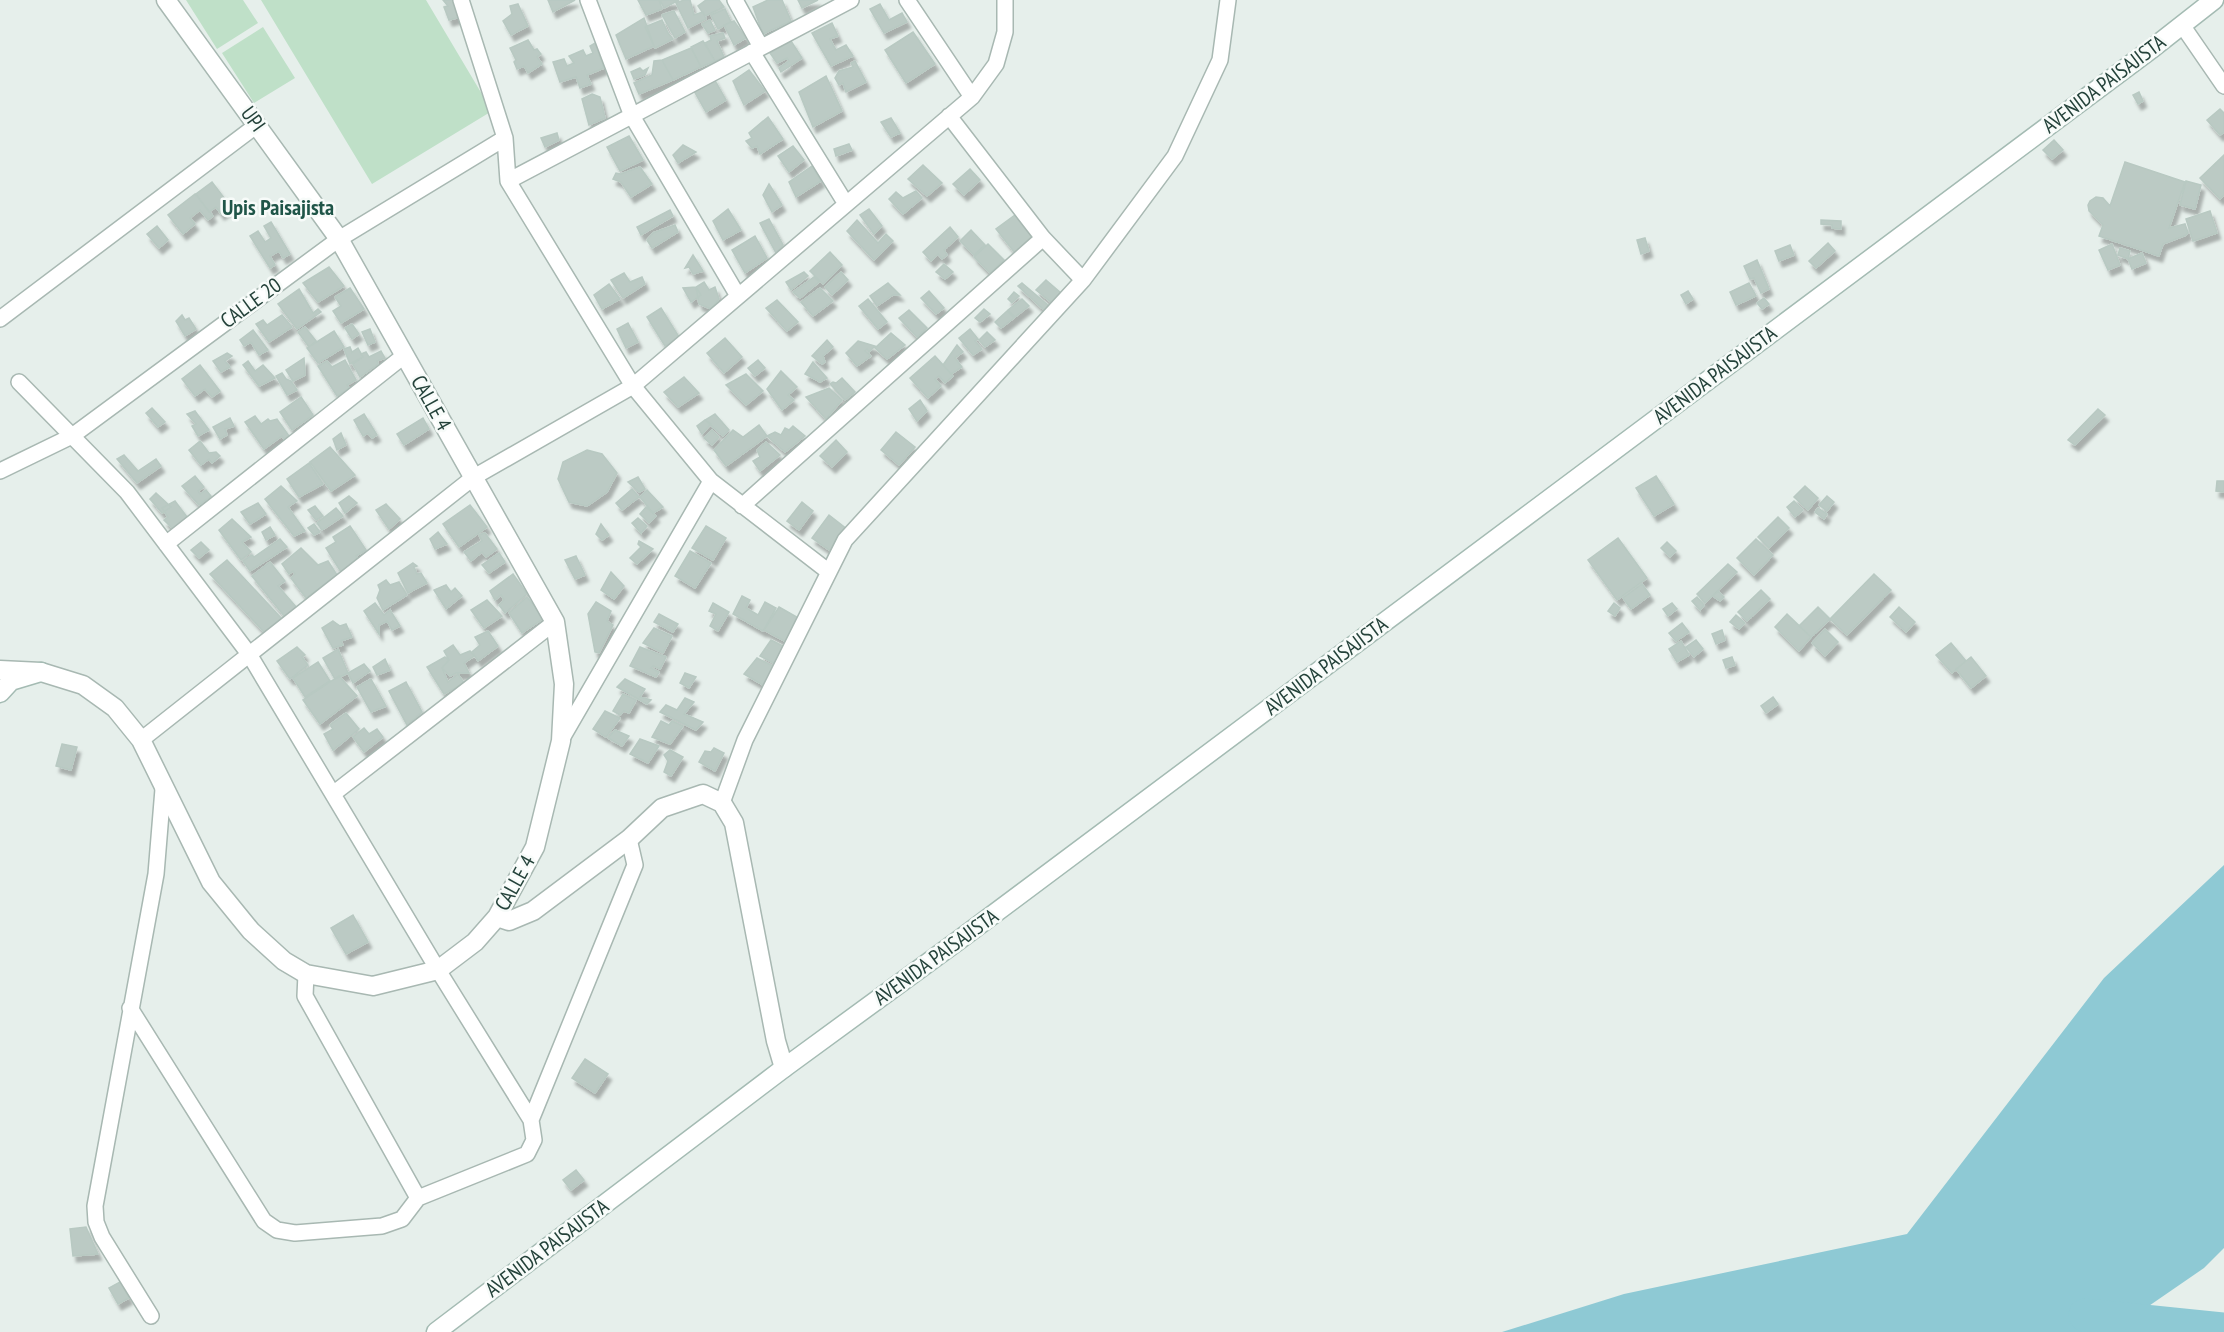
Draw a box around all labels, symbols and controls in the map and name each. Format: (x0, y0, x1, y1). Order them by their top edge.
street label: AVENIDA PAISAJISTA (2037, 28, 2171, 139)
street label: UPI (235, 101, 272, 137)
district label: Upis Paisajista (222, 193, 334, 221)
street label: CALLE 20 (215, 271, 286, 334)
street label: AVENIDA PAISAJISTA (1648, 319, 1782, 430)
street label: CALLE 4 (405, 370, 458, 436)
street label: AVENIDA PAISAJISTA (1259, 610, 1393, 721)
street label: CALLE 4 (488, 850, 541, 915)
street label: AVENIDA PAISAJISTA (868, 902, 1003, 1011)
street label: AVENIDA PAISAJISTA (480, 1192, 614, 1303)

